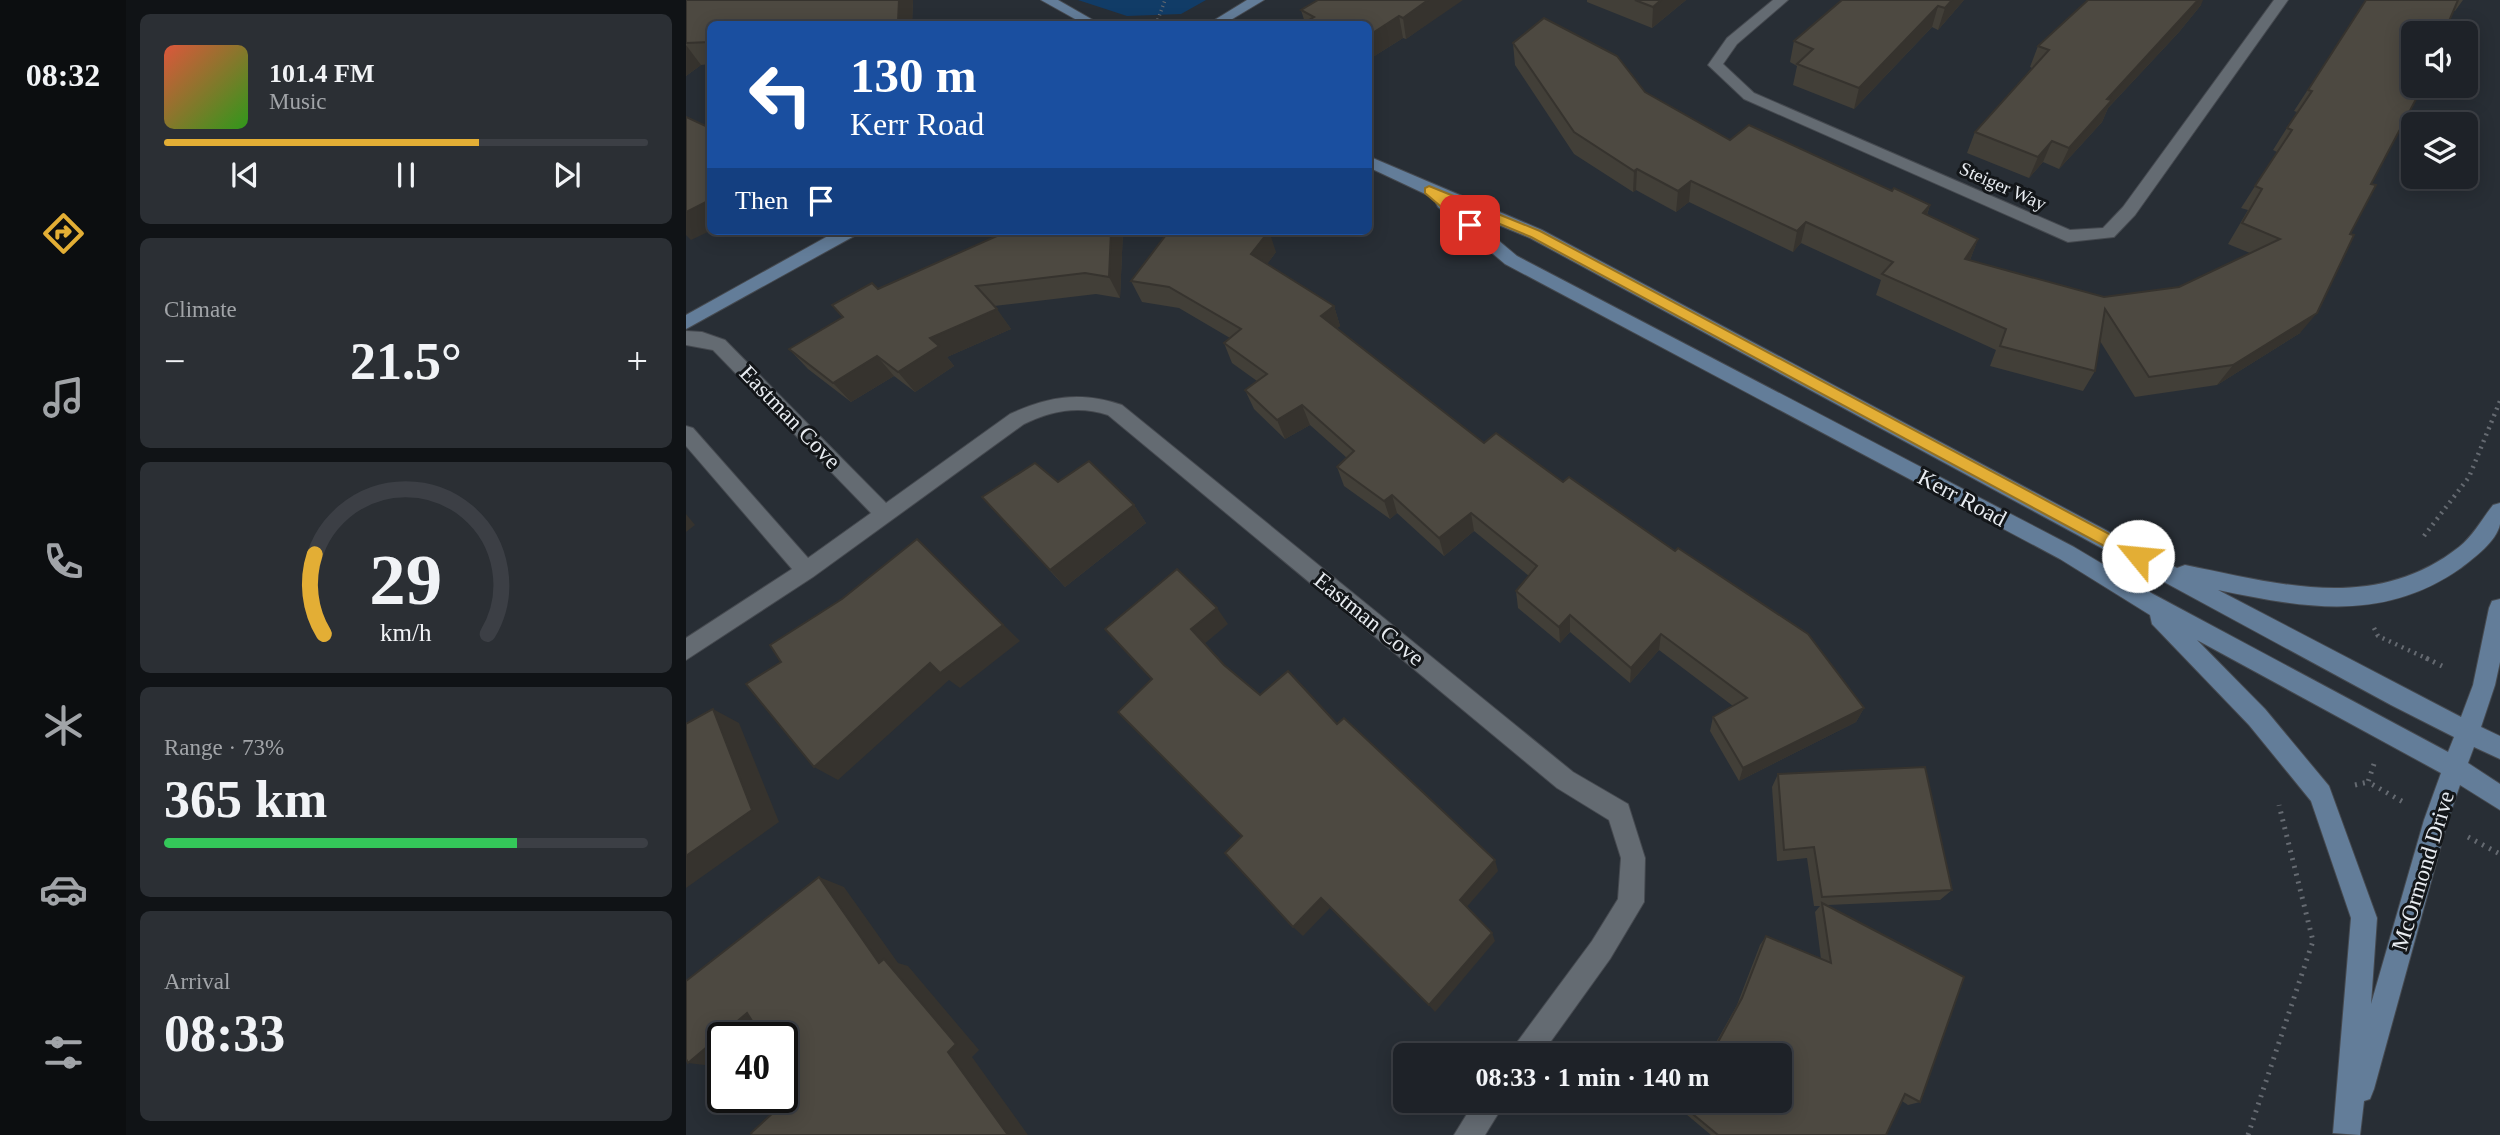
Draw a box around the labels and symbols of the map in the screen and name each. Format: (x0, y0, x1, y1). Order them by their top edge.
street label: Steiger Way (1956, 158, 2050, 215)
pin (1440, 195, 1500, 255)
street label: Eastman Cove (735, 360, 845, 474)
street label: Kerr Road (1914, 464, 2011, 532)
position arrow (2101, 519, 2175, 593)
street label: Eastman Cove (1309, 567, 1429, 671)
street label: McOrmond Drive (2387, 788, 2459, 954)
speed limit sign: 40 (707, 1022, 798, 1113)

